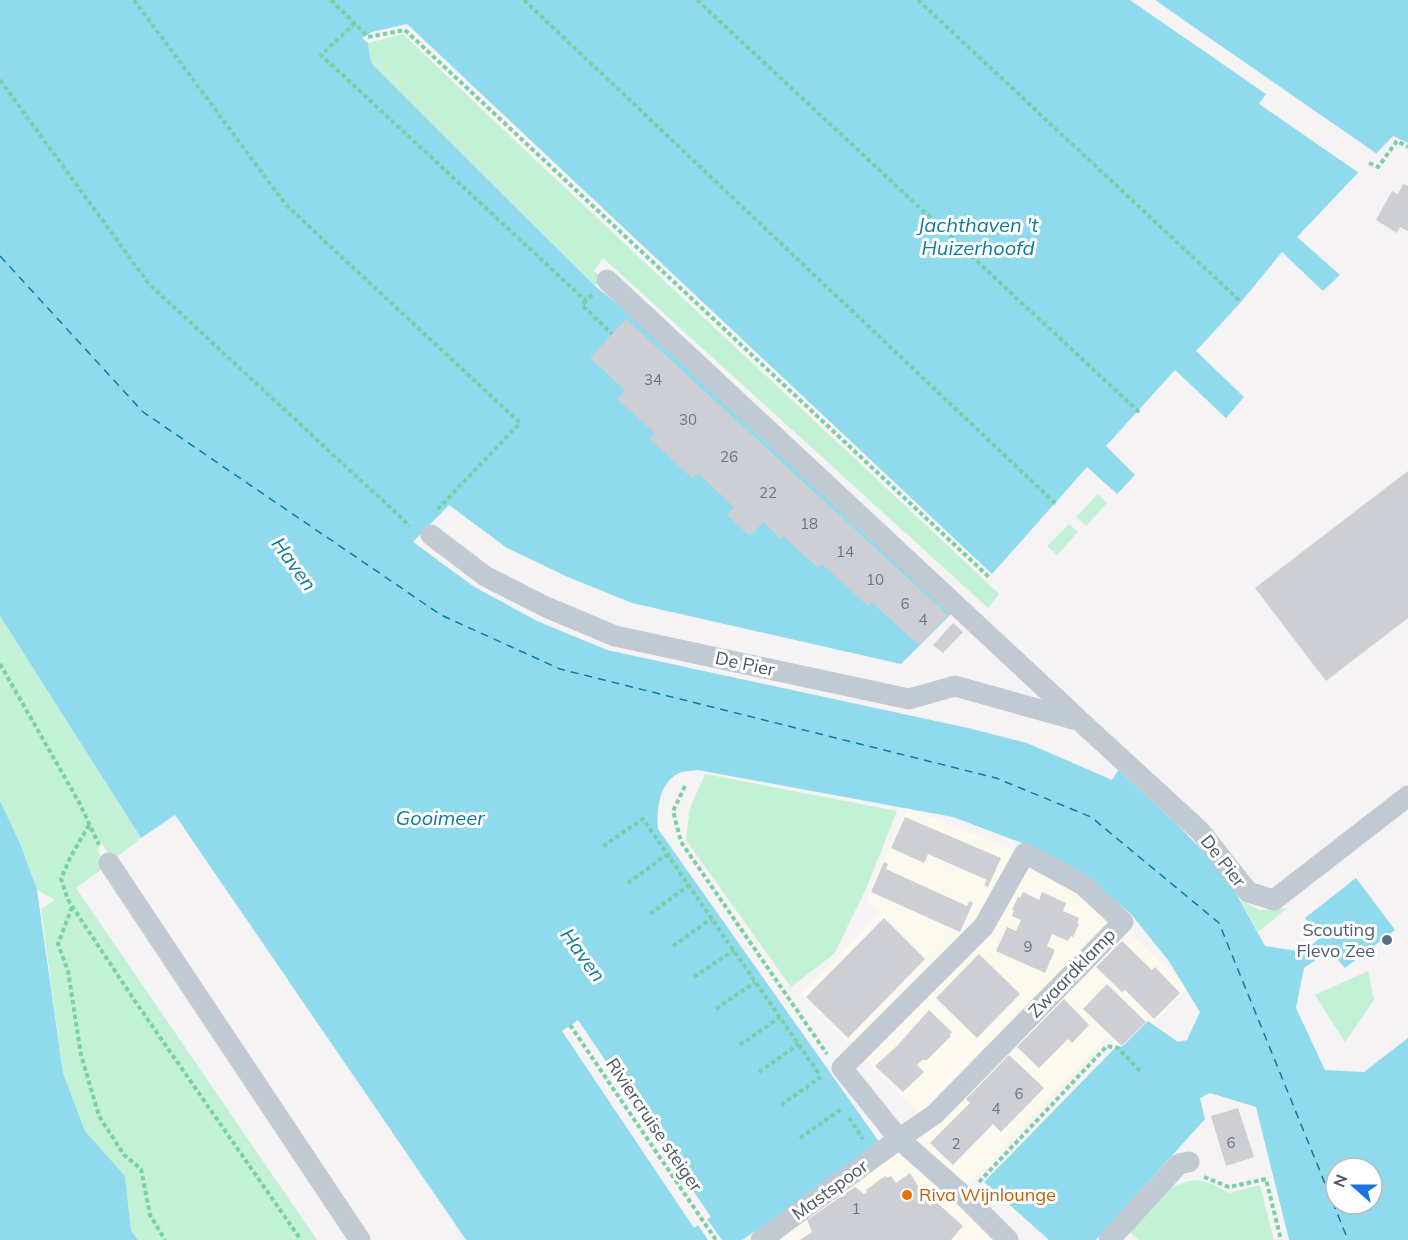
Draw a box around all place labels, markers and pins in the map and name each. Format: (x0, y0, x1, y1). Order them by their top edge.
place label: Scouting Flevo Zee (1296, 918, 1375, 962)
marker: Scouting Flevo Zee (1380, 933, 1394, 947)
place label: Riva Wijnlounge (919, 1183, 1056, 1206)
marker: Riva Wijnlounge (900, 1188, 914, 1202)

